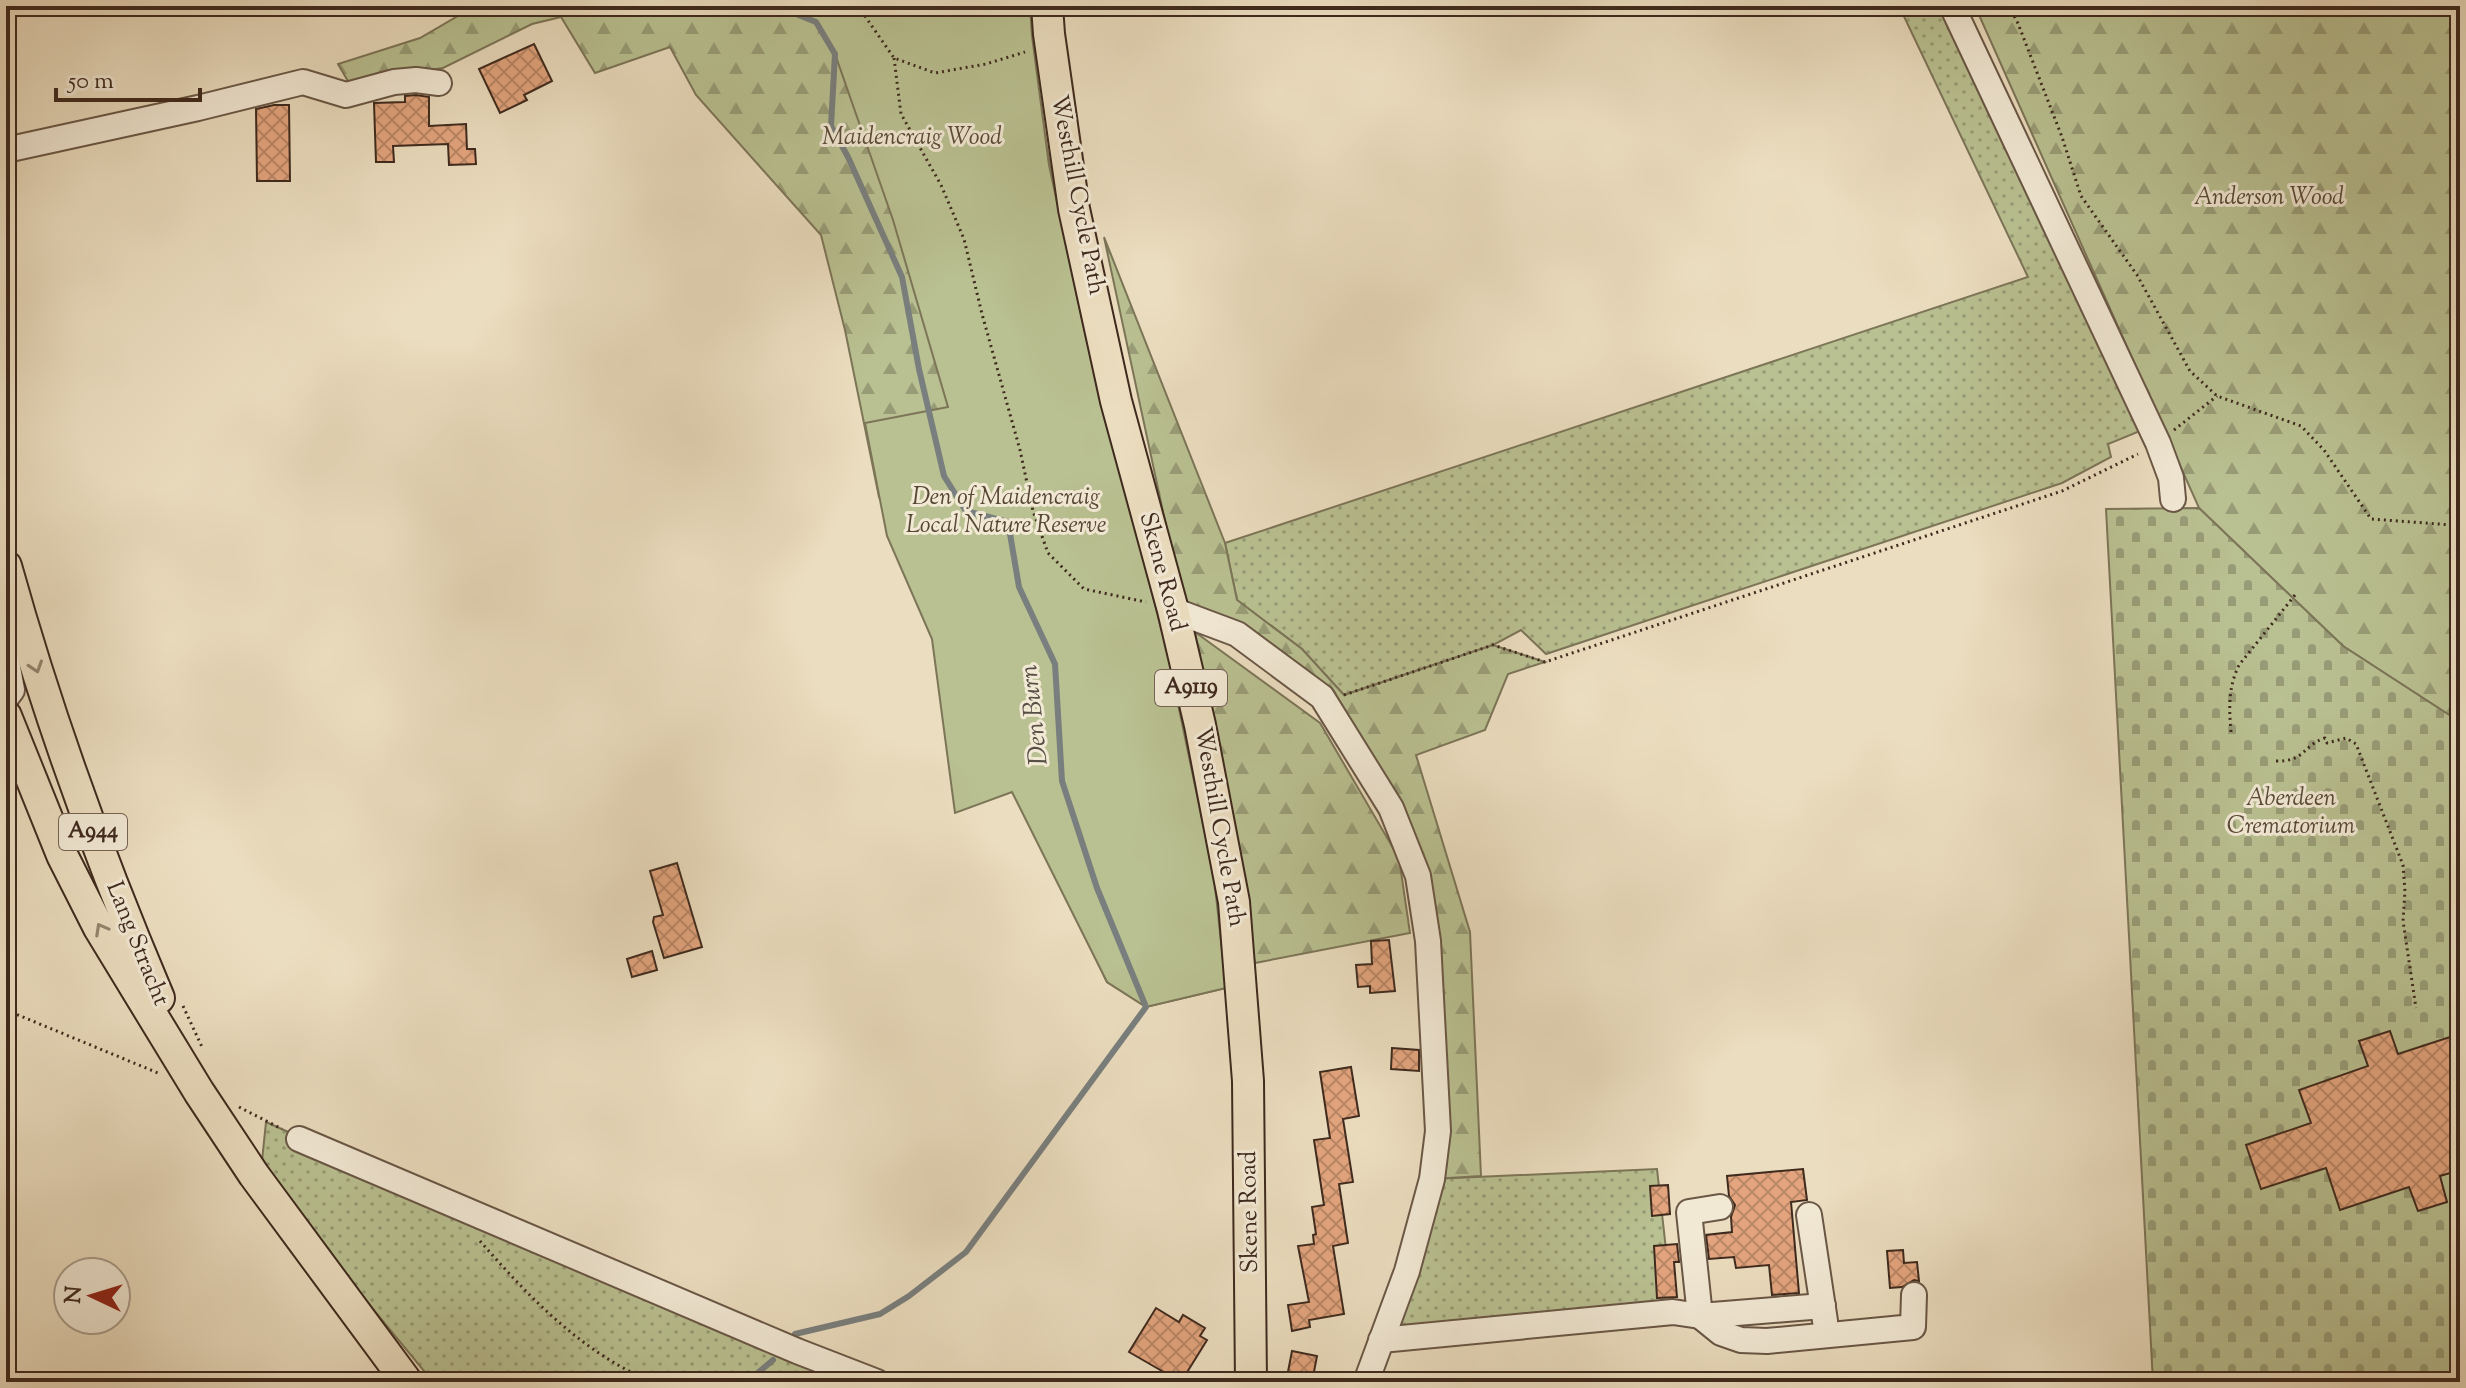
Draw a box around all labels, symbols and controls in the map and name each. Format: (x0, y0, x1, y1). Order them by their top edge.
scale bar (56, 52, 200, 102)
text: 50 m (66, 65, 114, 99)
street label: Westhill Cycle Path (1041, 92, 1113, 298)
park label: Maidencraig Wood (822, 121, 1002, 155)
park label: Anderson Wood (2194, 181, 2344, 215)
park label: Den of Maidencraig Local Nature Reserve (906, 481, 1106, 543)
street label: Skene Road (1130, 508, 1194, 636)
one-way arrow (27, 660, 43, 674)
water label: Den Burn (1011, 663, 1059, 767)
road number: A9119 (1155, 670, 1227, 706)
street label: Westhill Cycle Path (1185, 724, 1253, 930)
park label: Aberdeen Crematorium (2227, 782, 2355, 844)
road number: A944 (59, 814, 127, 850)
street label: Lang Stracht (97, 877, 177, 1011)
one-way arrow (95, 923, 111, 938)
street label: Skene Road (1232, 1150, 1268, 1274)
north arrow (52, 1256, 132, 1336)
text: N (58, 1285, 92, 1305)

